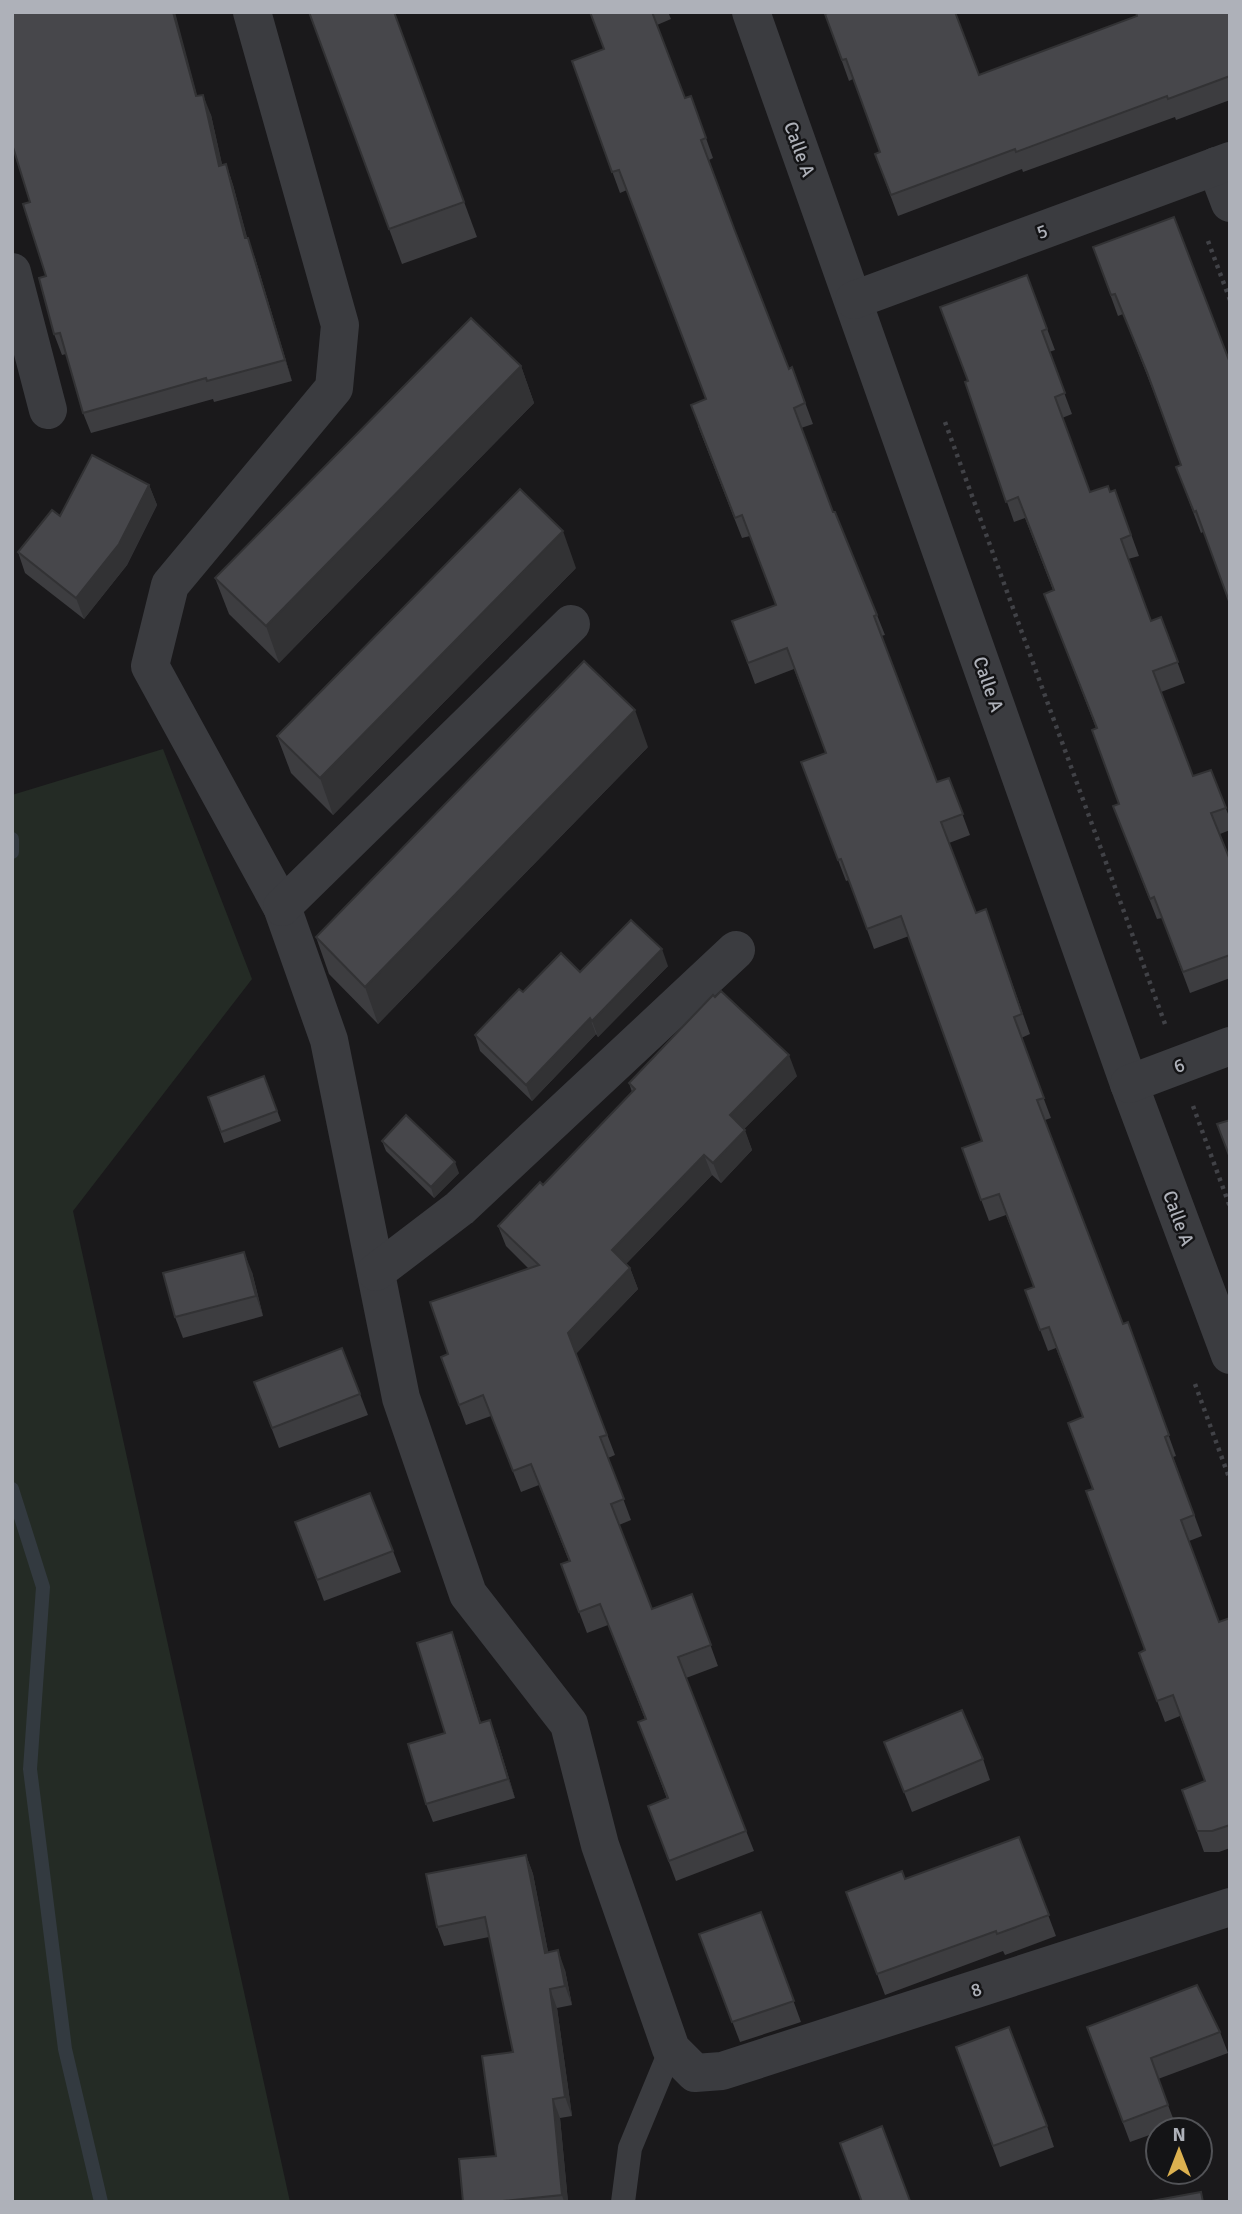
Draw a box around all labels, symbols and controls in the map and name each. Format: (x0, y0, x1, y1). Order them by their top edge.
street label: Calle A (778, 118, 820, 181)
street label: 5 (1033, 219, 1051, 245)
street label: Calle A (967, 653, 1009, 716)
street label: 6 (1170, 1053, 1188, 1079)
street label: Calle A (1157, 1187, 1199, 1250)
street label: 8 (968, 1977, 985, 2003)
north arrow (1144, 2116, 1214, 2186)
text: N (1172, 2123, 1186, 2147)

